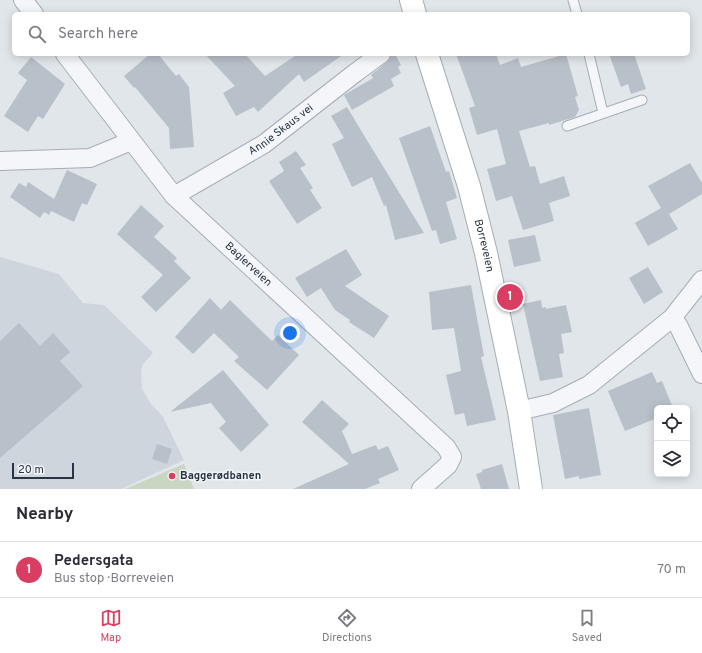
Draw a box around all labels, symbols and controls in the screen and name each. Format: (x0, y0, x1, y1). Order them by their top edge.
search box (12, 12, 690, 56)
icon: search (26, 23, 48, 45)
text: Search here (58, 25, 138, 44)
street label: Annie Skaus vei (246, 101, 316, 158)
street label: Borreveien (471, 218, 497, 273)
street label: Baglerveien (222, 239, 275, 290)
pin: 1 (497, 282, 523, 312)
your location (280, 323, 300, 343)
map controls (654, 405, 690, 477)
button: locate (654, 405, 690, 441)
button: layers (654, 441, 690, 477)
scale bar (12, 461, 74, 480)
text: 20 m (18, 463, 44, 477)
place label: Baggerødbanen (180, 469, 261, 483)
marker: Baggerødbanen (167, 471, 177, 481)
text: Nearby (16, 504, 73, 526)
text: Pedersgata (54, 552, 133, 571)
text: 1 (26, 562, 32, 578)
text: 70 m (657, 562, 686, 578)
text: Bus stop · Borreveien (54, 571, 174, 587)
tab: Map (100, 607, 122, 645)
tab: Directions (322, 607, 372, 645)
tab: Saved (572, 607, 602, 645)

